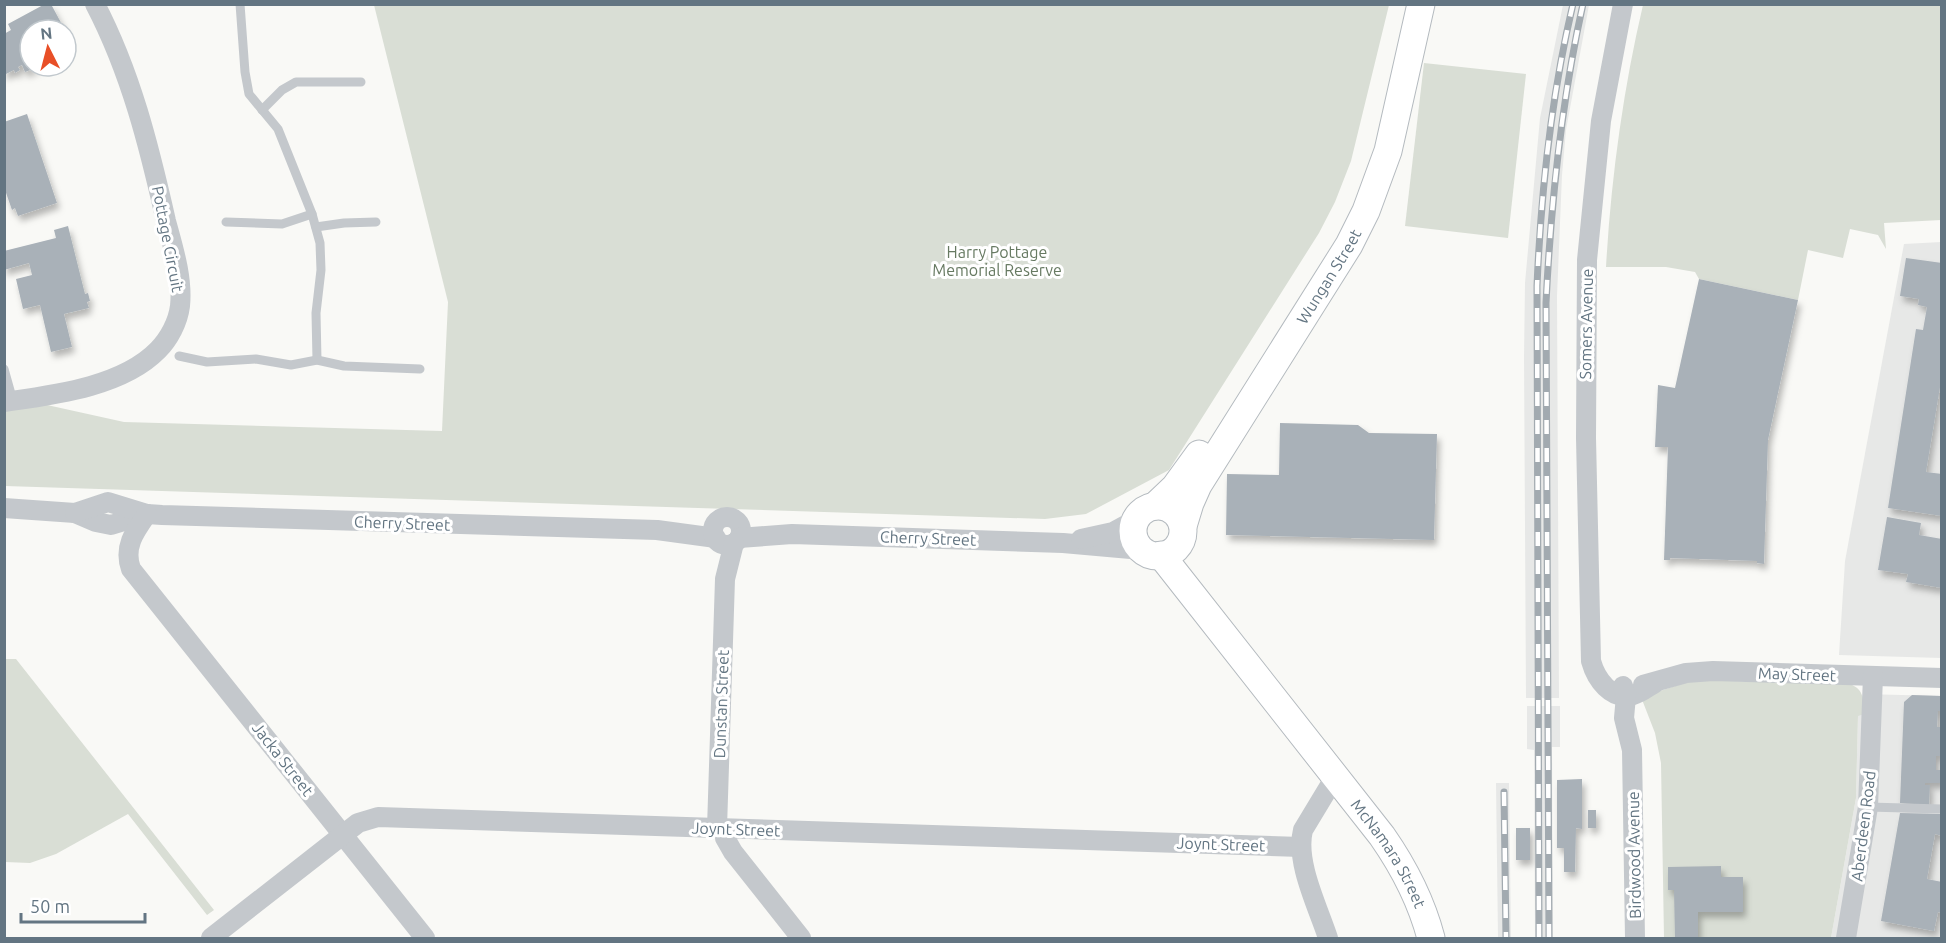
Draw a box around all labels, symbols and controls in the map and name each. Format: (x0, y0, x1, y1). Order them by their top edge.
north arrow (18, 18, 78, 78)
text: N (40, 24, 53, 43)
street label: Pottage Circuit (149, 184, 187, 294)
street label: Wungan Street (1293, 225, 1365, 327)
park label: Harry Pottage Memorial Reserve (932, 243, 1062, 279)
street label: Somers Avenue (1576, 268, 1596, 380)
street label: Cherry Street (354, 512, 451, 534)
street label: Cherry Street (880, 527, 977, 549)
street label: Dunstan Street (710, 649, 732, 759)
street label: May Street (1758, 664, 1837, 684)
street label: Jacka Street (249, 719, 318, 800)
street label: Aberdeen Road (1847, 770, 1879, 882)
street label: Birdwood Avenue (1624, 791, 1644, 919)
street label: McNamara Street (1347, 796, 1430, 911)
street label: Joynt Street (691, 818, 781, 840)
street label: Joynt Street (1176, 833, 1266, 855)
scale bar (21, 886, 146, 924)
text: 50 m (30, 896, 70, 916)

